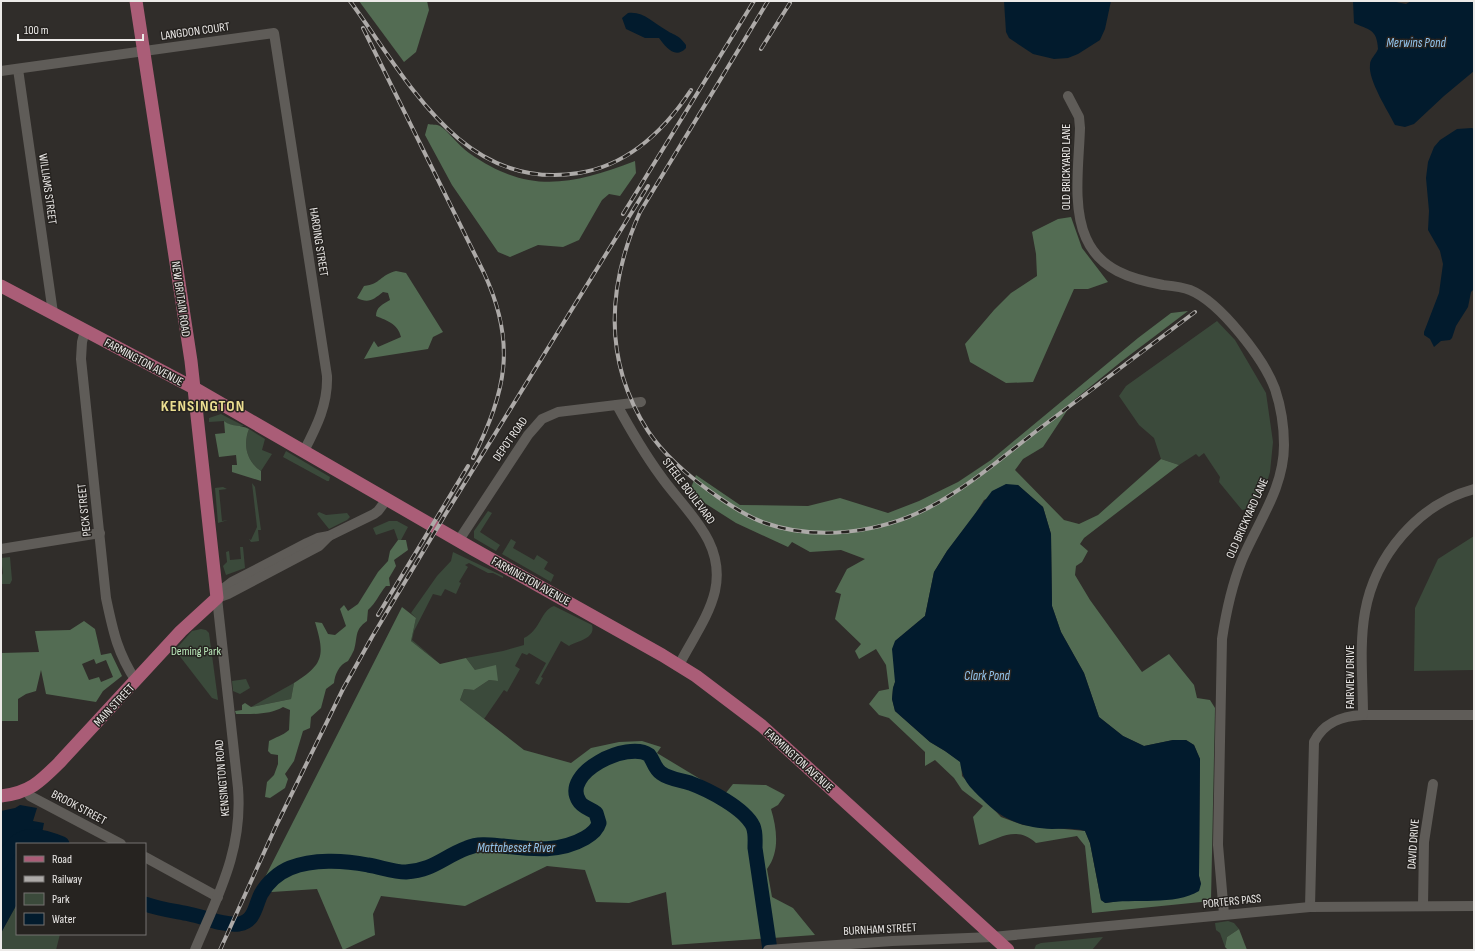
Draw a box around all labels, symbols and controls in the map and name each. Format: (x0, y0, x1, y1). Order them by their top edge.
scale bar (18, 16, 143, 42)
street label: LANGDON COURT (160, 19, 231, 44)
text: 100 m (24, 23, 49, 38)
water label: Merwins Pond (1386, 35, 1446, 51)
street label: OLD BRICKYARD LANE (1059, 124, 1074, 210)
street label: WILLIAMS STREET (35, 153, 60, 225)
street label: HARDING STREET (306, 207, 331, 278)
street label: NEW BRITAIN ROAD (168, 260, 193, 338)
street label: FARMINGTON AVENUE (102, 335, 186, 390)
district label: KENSINGTON (161, 397, 245, 416)
street label: DEPOT ROAD (490, 414, 531, 464)
street label: STEELE BOULEVARD (659, 455, 719, 528)
street label: OLD BRICKYARD LANE (1223, 476, 1272, 561)
street label: PECK STREET (74, 483, 95, 537)
street label: FARMINGTON AVENUE (489, 554, 573, 609)
park label: Deming Park (171, 644, 221, 659)
street label: FAIRVIEW DRIVE (1343, 645, 1358, 709)
water label: Clark Pond (964, 668, 1011, 684)
street label: MAIN STREET (91, 681, 138, 730)
street label: FARMINGTON AVENUE (761, 726, 836, 795)
street label: KENSINGTON ROAD (212, 739, 233, 817)
street label: BROOK STREET (49, 787, 109, 828)
street label: DAVID DRIVE (1404, 818, 1423, 870)
water label: Mattabesset River (477, 840, 556, 856)
legend (16, 843, 146, 935)
text: Road (52, 852, 72, 867)
text: Railway (52, 872, 83, 887)
street label: PORTERS PASS (1202, 891, 1262, 912)
text: Park (52, 892, 70, 907)
text: Water (52, 912, 76, 927)
street label: BURNHAM STREET (843, 920, 917, 939)

